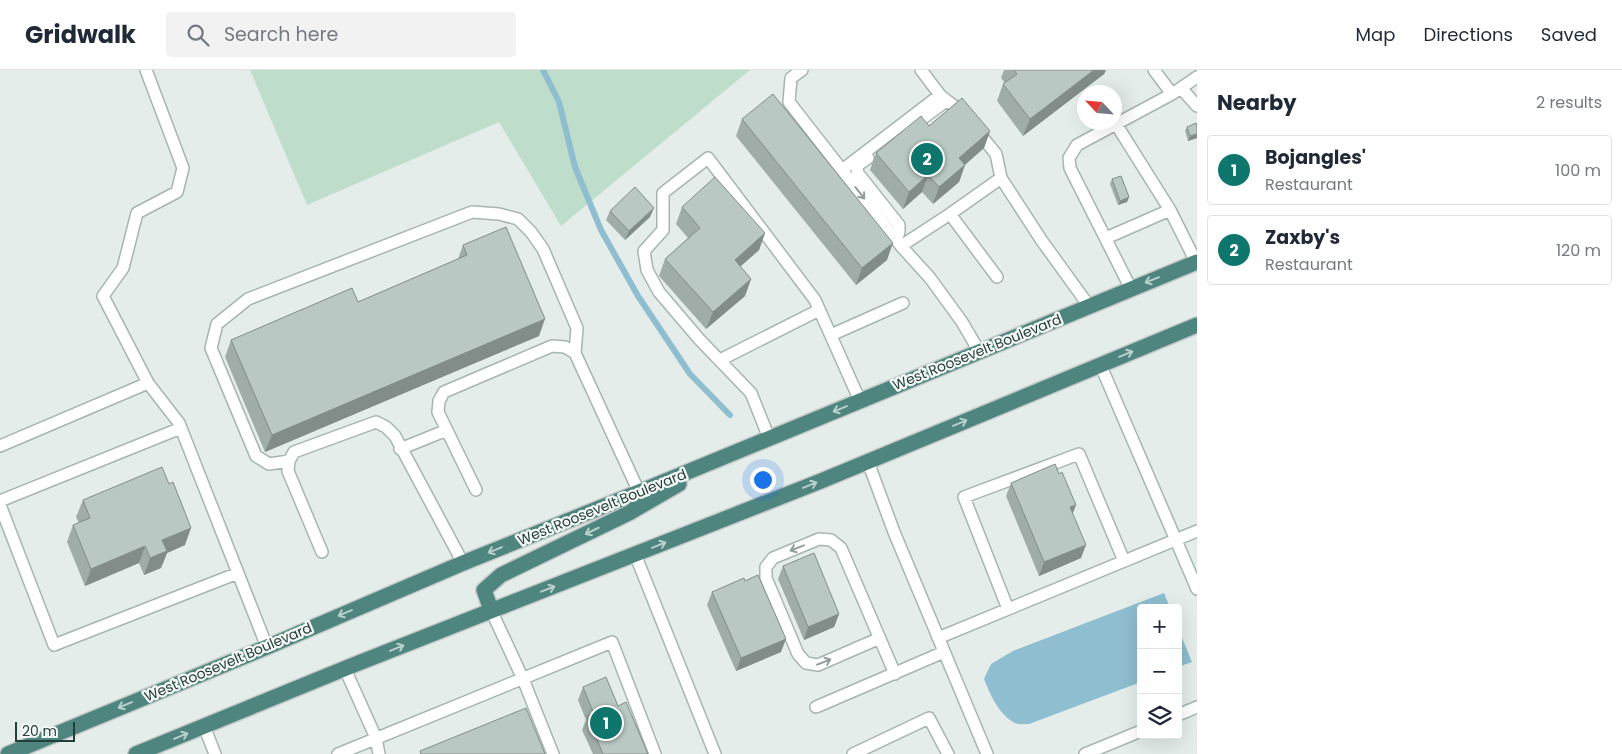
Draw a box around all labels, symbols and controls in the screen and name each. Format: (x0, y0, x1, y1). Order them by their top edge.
search box (166, 12, 516, 57)
text: Gridwalk (25, 18, 136, 51)
icon: search (184, 21, 212, 49)
text: Search here (224, 21, 338, 48)
text: Map (1356, 22, 1395, 47)
text: Directions (1423, 22, 1513, 47)
text: Saved (1541, 22, 1597, 47)
north arrow (1077, 85, 1122, 130)
text: Nearby (1217, 88, 1297, 117)
text: 2 results (1536, 91, 1602, 114)
pin: 2 (911, 140, 943, 178)
text: Bojangles' (1265, 144, 1366, 171)
text: 1 (1231, 159, 1237, 182)
text: 100 m (1555, 159, 1601, 182)
text: Restaurant (1265, 173, 1353, 196)
one-way arrow (854, 186, 865, 199)
text: Zaxby's (1265, 224, 1340, 251)
text: 2 (1229, 239, 1239, 262)
text: 120 m (1556, 239, 1601, 262)
text: Restaurant (1265, 253, 1353, 276)
one-way arrow (1145, 276, 1160, 285)
street label: West Roosevelt Boulevard (890, 309, 1064, 395)
one-way arrow (1118, 349, 1133, 358)
one-way arrow (833, 405, 848, 414)
one-way arrow (952, 418, 967, 427)
street label: West Roosevelt Boulevard (515, 464, 689, 550)
your location (750, 467, 776, 493)
one-way arrow (802, 480, 817, 490)
one-way arrow (585, 527, 600, 536)
one-way arrow (651, 540, 666, 549)
one-way arrow (790, 544, 805, 553)
one-way arrow (488, 546, 503, 555)
one-way arrow (540, 583, 555, 593)
map controls (1137, 604, 1182, 739)
button: + (1137, 604, 1182, 649)
one-way arrow (338, 609, 354, 618)
street label: West Roosevelt Boulevard (141, 618, 315, 706)
one-way arrow (389, 643, 404, 652)
button: − (1137, 649, 1182, 694)
one-way arrow (816, 656, 831, 666)
button: layers (1137, 694, 1182, 739)
one-way arrow (118, 701, 133, 711)
pin: 1 (590, 704, 622, 742)
scale bar (15, 719, 75, 742)
text: 20 m (22, 721, 57, 741)
one-way arrow (173, 730, 188, 740)

